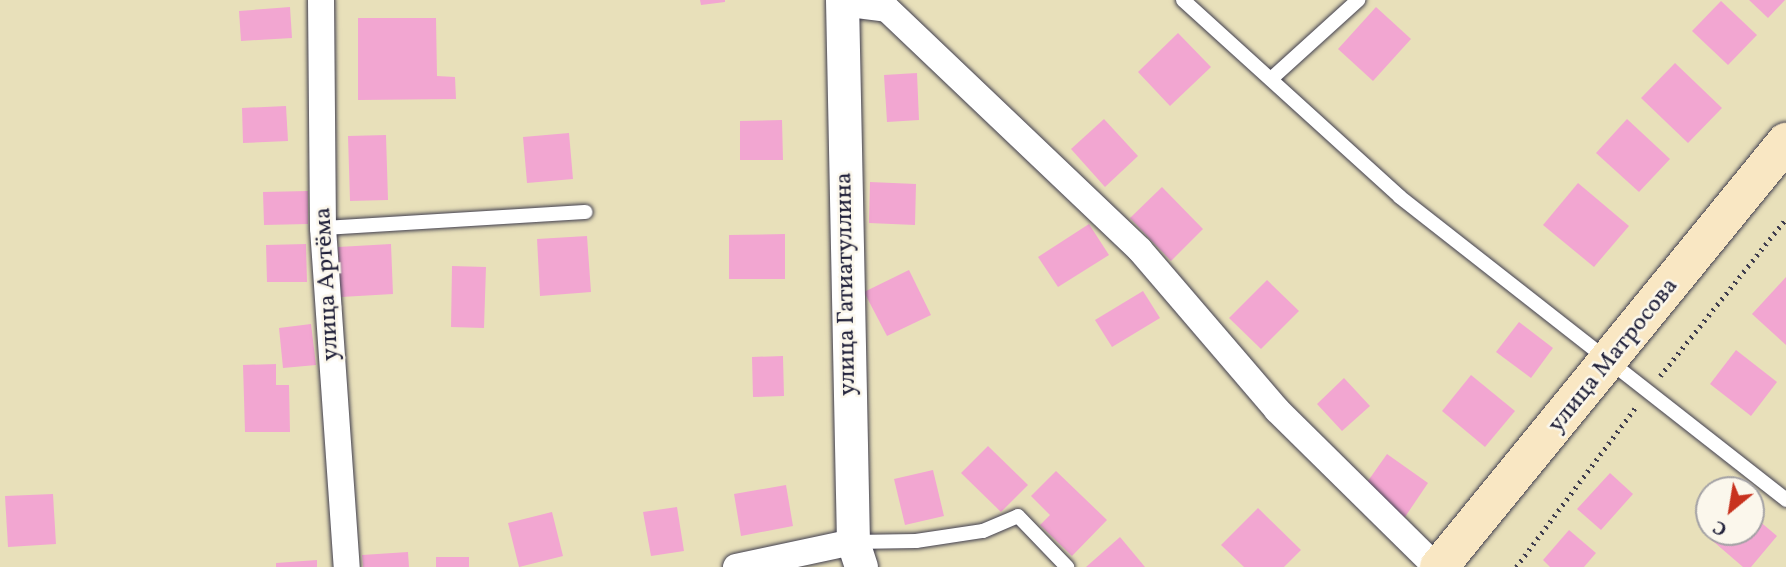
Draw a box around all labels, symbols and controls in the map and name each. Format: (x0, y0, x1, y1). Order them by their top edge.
street label: улица Гатиатуллина (831, 172, 863, 396)
street label: улица Артёма (310, 206, 346, 362)
street label: улица Матросова (1543, 273, 1685, 439)
north arrow (1695, 476, 1765, 546)
text: С (1709, 513, 1732, 542)

